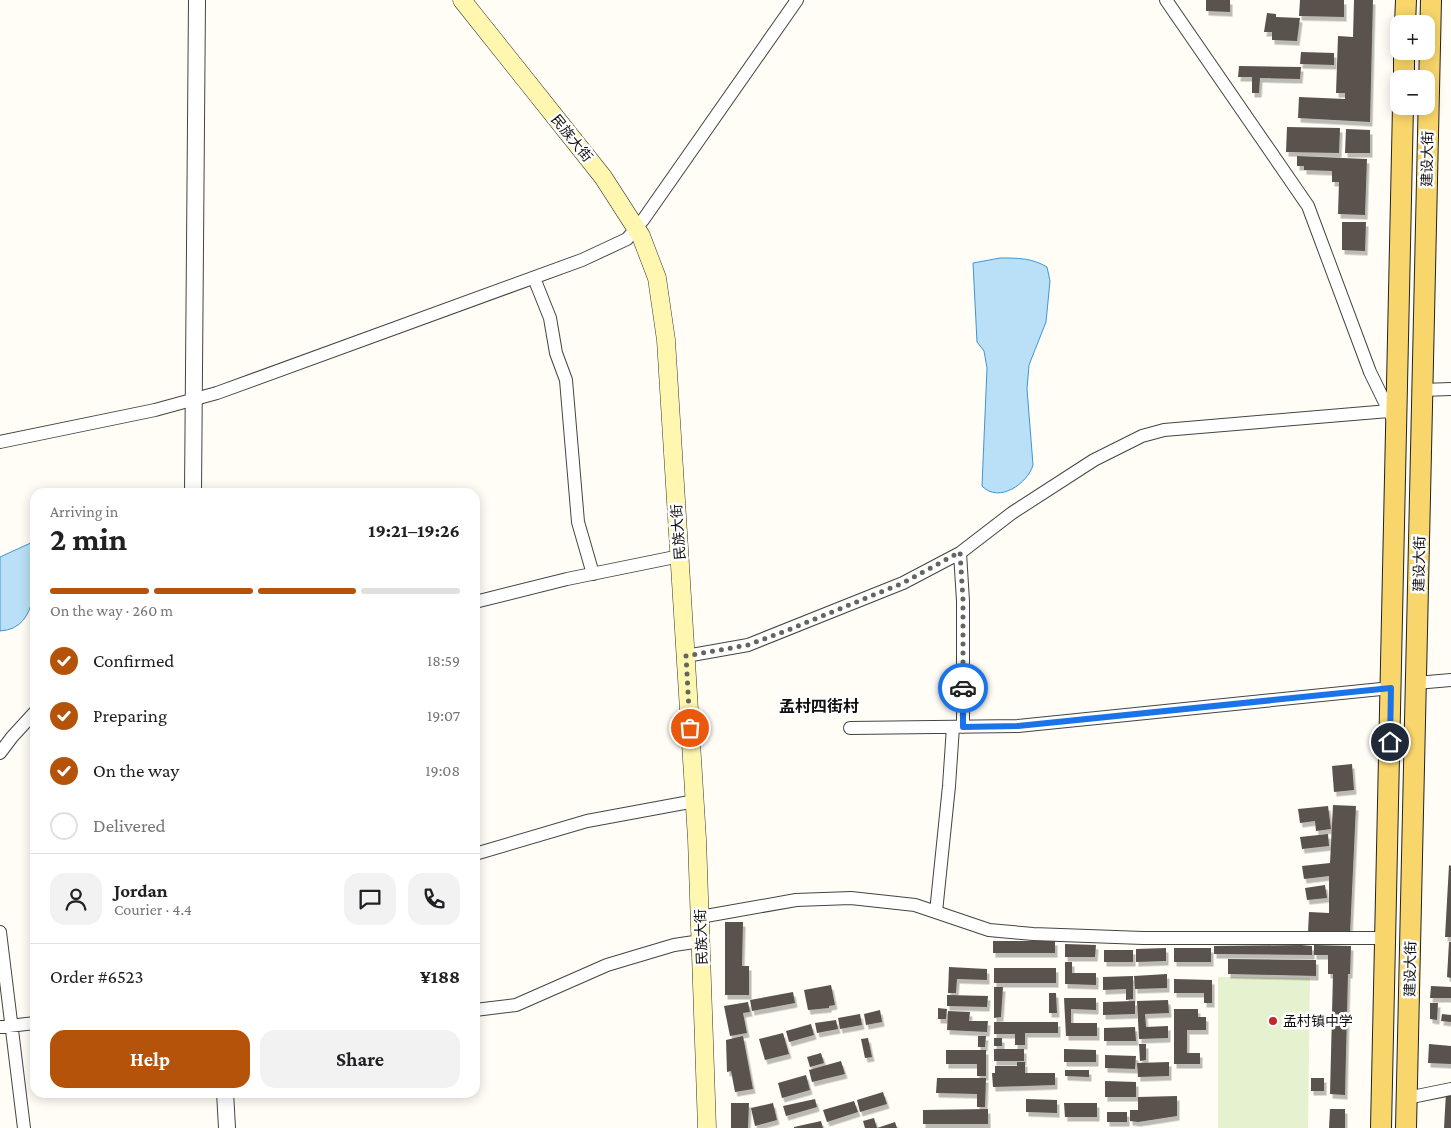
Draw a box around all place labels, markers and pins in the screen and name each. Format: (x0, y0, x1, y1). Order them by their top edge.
pin (669, 707, 711, 749)
pin (1369, 721, 1411, 763)
place label: 孟村镇中学 (1283, 1013, 1353, 1029)
marker: 孟村镇中学 (1267, 1015, 1279, 1027)

